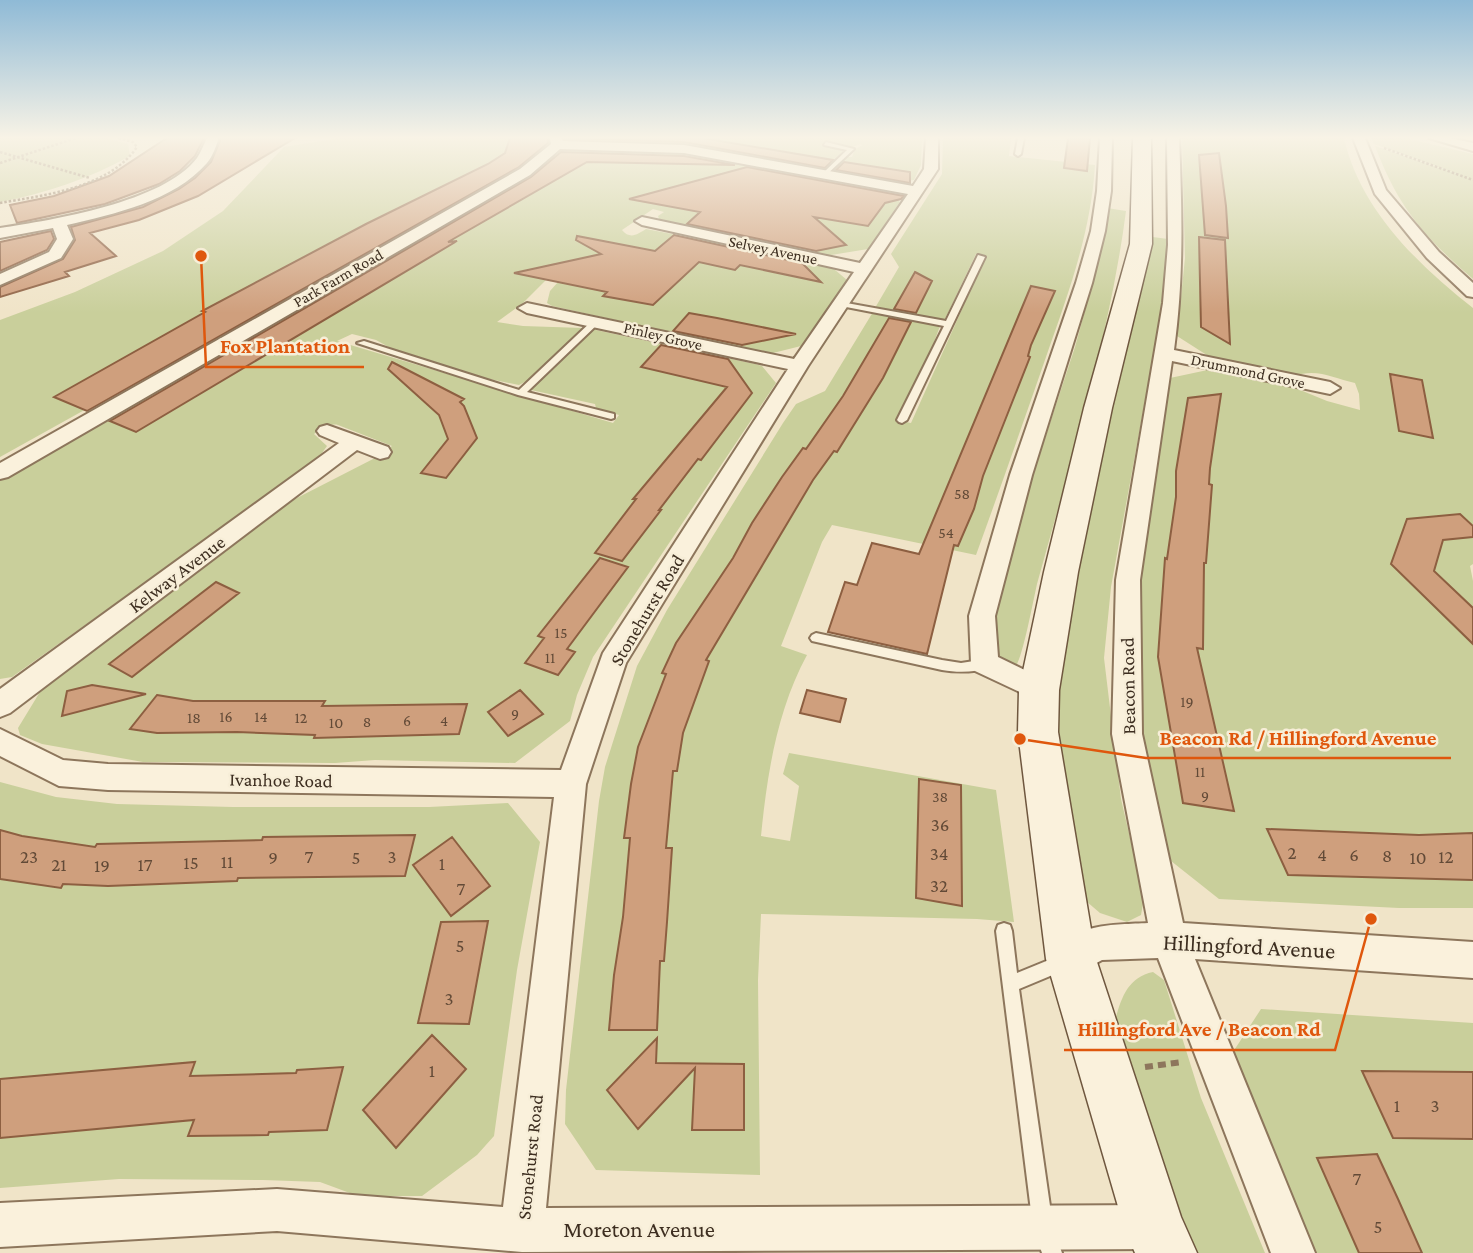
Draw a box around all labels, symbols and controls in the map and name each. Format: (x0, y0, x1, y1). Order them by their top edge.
street label: Selvey Avenue (727, 232, 819, 269)
street label: Park Farm Road (290, 245, 386, 310)
street label: Pinley Grove (622, 319, 704, 354)
callout: Fox Plantation (206, 325, 364, 367)
text: Fox Plantation (220, 334, 350, 358)
street label: Drummond Grove (1189, 351, 1307, 391)
house number: 58 (954, 485, 970, 502)
house number: 54 (938, 524, 954, 541)
street label: Kelway Avenue (125, 531, 229, 617)
street label: Stonehurst Road (606, 551, 688, 669)
house number: 15 (555, 624, 567, 641)
street label: Beacon Road (1117, 637, 1139, 735)
house number: 11 (545, 649, 555, 666)
house number: 19 (1180, 693, 1194, 710)
house number: 9 (511, 705, 519, 722)
house number: 16 (219, 708, 233, 725)
house number: 14 (254, 708, 268, 725)
house number: 18 (187, 709, 201, 726)
house number: 12 (295, 709, 308, 726)
house number: 6 (403, 712, 411, 729)
house number: 4 (440, 712, 448, 729)
house number: 8 (363, 713, 371, 730)
house number: 10 (329, 714, 343, 731)
callout: Beacon Rd / Hillingford Avenue (1146, 716, 1451, 758)
text: Beacon Rd / Hillingford Avenue (1160, 726, 1437, 750)
house number: 11 (1195, 763, 1205, 780)
street label: Ivanhoe Road (229, 769, 333, 791)
house number: 9 (1201, 787, 1209, 804)
house number: 38 (932, 788, 948, 805)
house number: 36 (931, 814, 949, 835)
house number: 2 (1287, 842, 1297, 863)
house number: 34 (930, 843, 948, 864)
house number: 4 (1317, 844, 1327, 865)
house number: 6 (1349, 844, 1359, 865)
house number: 8 (1382, 845, 1392, 866)
house number: 23 (20, 846, 38, 867)
house number: 7 (305, 846, 314, 867)
house number: 3 (387, 846, 397, 867)
house number: 12 (1438, 846, 1454, 867)
house number: 9 (268, 847, 278, 868)
house number: 5 (352, 847, 360, 868)
house number: 10 (1409, 847, 1427, 868)
house number: 11 (221, 851, 233, 872)
house number: 15 (183, 852, 199, 873)
house number: 1 (439, 853, 445, 874)
house number: 21 (51, 854, 67, 875)
house number: 17 (137, 854, 153, 875)
house number: 19 (94, 855, 110, 876)
house number: 32 (930, 875, 948, 896)
house number: 7 (457, 878, 466, 899)
street label: Hillingford Avenue (1162, 929, 1336, 963)
house number: 5 (456, 935, 464, 956)
house number: 3 (444, 988, 454, 1009)
callout: Hillingford Ave / Beacon Rd (1064, 1008, 1335, 1050)
text: Hillingford Ave / Beacon Rd (1077, 1017, 1321, 1041)
house number: 1 (429, 1060, 435, 1081)
street label: Stonehurst Road (513, 1093, 547, 1221)
house number: 1 (1394, 1095, 1400, 1116)
house number: 3 (1430, 1095, 1440, 1116)
house number: 7 (1353, 1168, 1362, 1189)
street label: Moreton Avenue (563, 1216, 715, 1242)
house number: 5 (1374, 1216, 1382, 1237)

